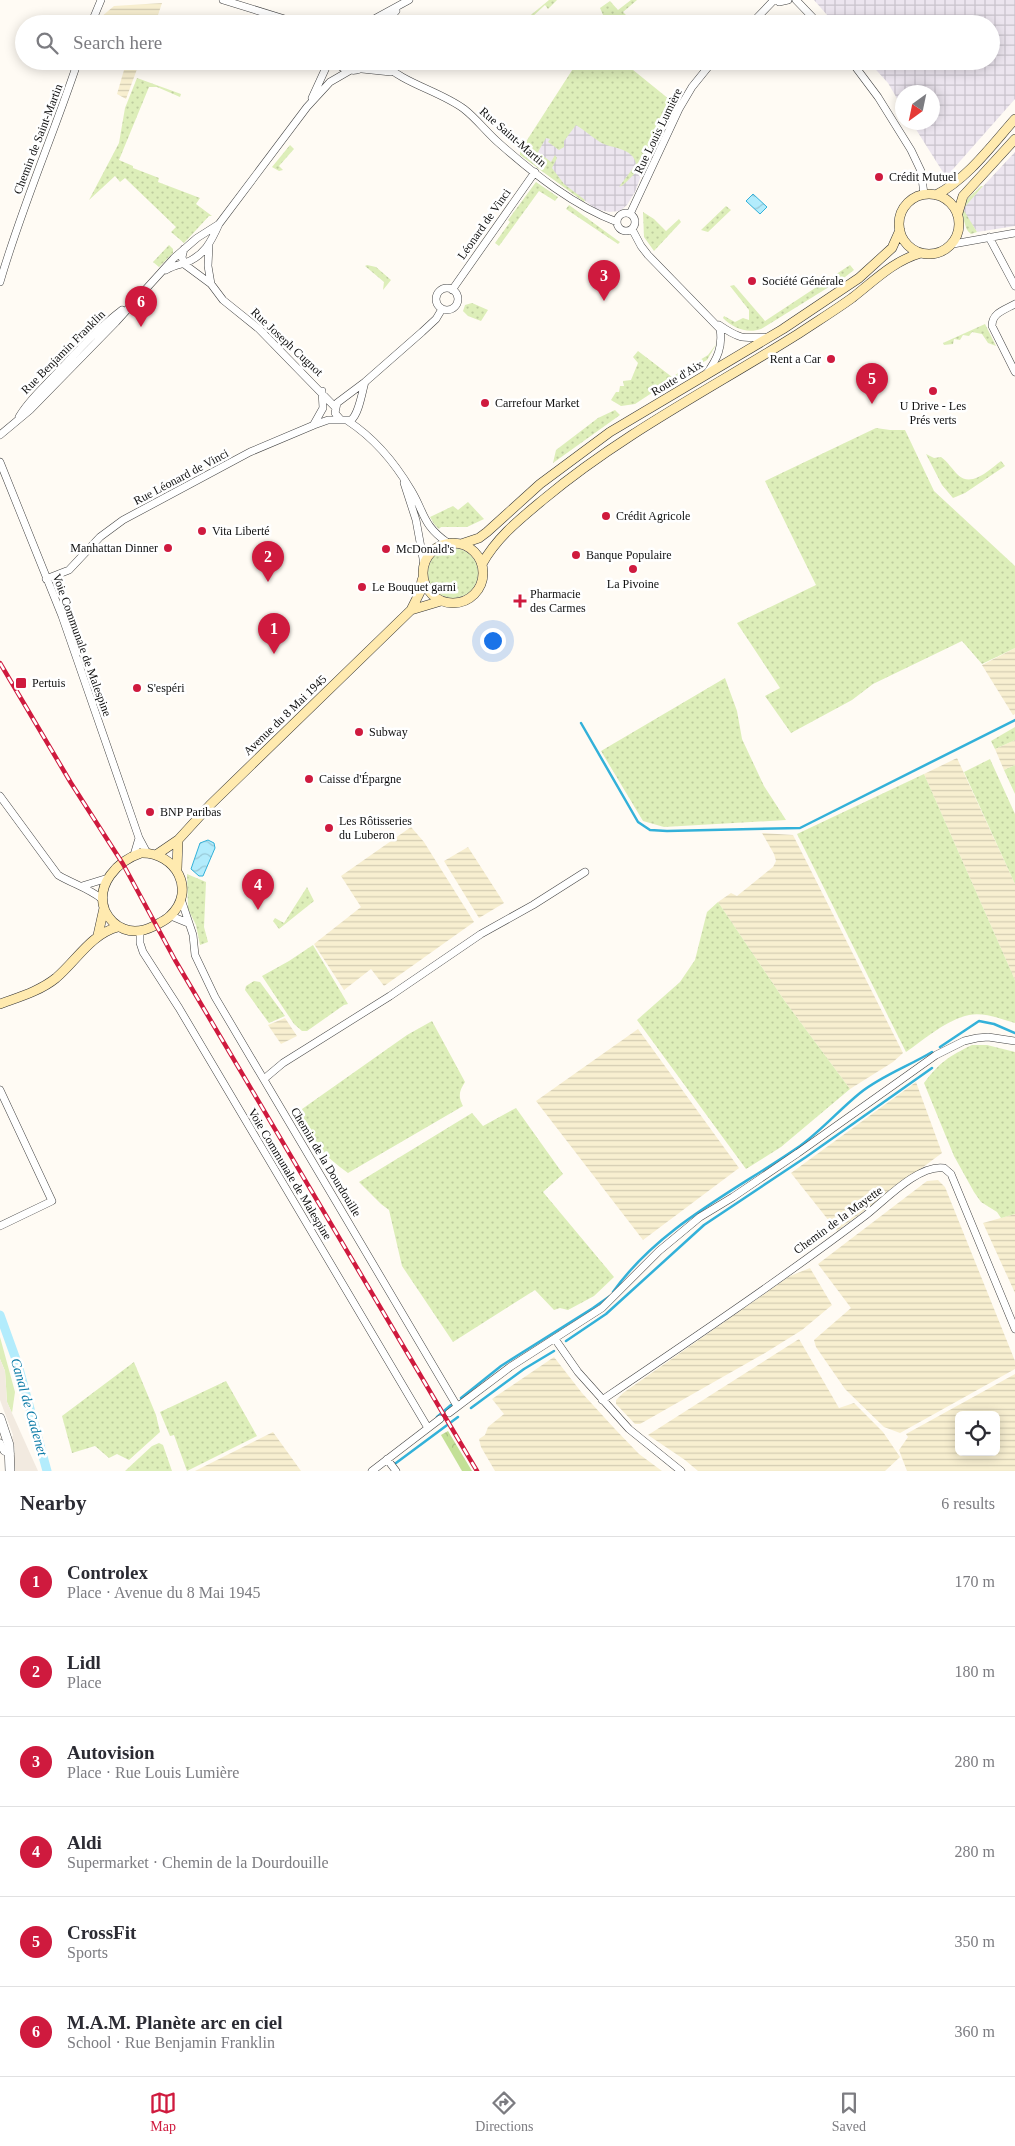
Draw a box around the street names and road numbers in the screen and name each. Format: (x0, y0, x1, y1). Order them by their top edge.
street label: Chemin de Saint-Martin (11, 82, 65, 196)
street label: Rue Louis Lumière (631, 86, 685, 176)
street label: Rue Saint-Martin (477, 104, 549, 170)
street label: Léonard de Vinci (454, 185, 514, 262)
street label: Rue Joseph Cugnot (248, 305, 326, 379)
street label: Rue Benjamin Franklin (18, 307, 108, 397)
street label: Route d'Aix (649, 357, 705, 399)
street label: Rue Léonard de Vinci (131, 446, 231, 508)
street label: Voie Communale de Malespine (50, 572, 114, 718)
street label: Avenue du 8 Mai 1945 (241, 672, 329, 758)
street label: Chemin de la Dourdouille (288, 1105, 364, 1219)
street label: Voie Communale de Malespine (245, 1106, 335, 1242)
street label: Chemin de la Mayette (791, 1183, 885, 1257)

